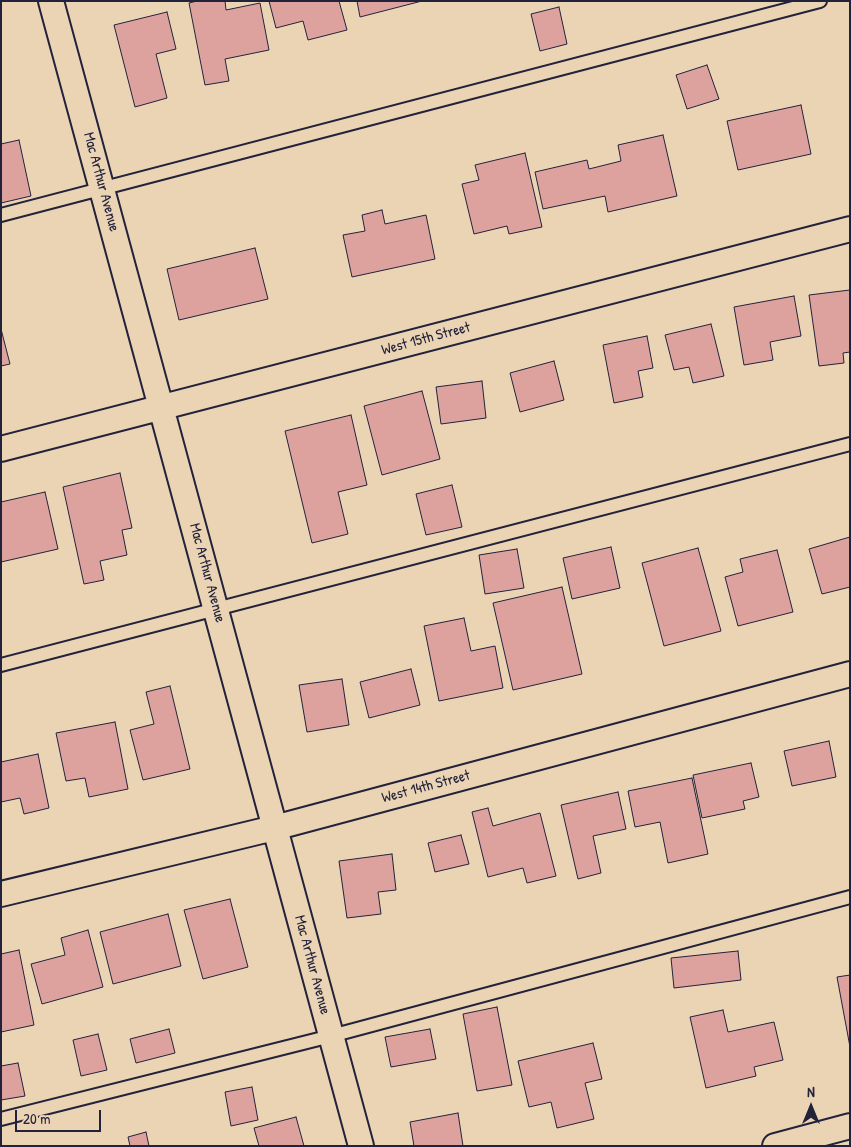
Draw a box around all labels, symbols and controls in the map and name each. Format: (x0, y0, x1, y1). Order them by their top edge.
street label: Mac Arthur Avenue (79, 130, 123, 234)
street label: West 15th Street (380, 319, 472, 359)
street label: Mac Arthur Avenue (185, 521, 229, 625)
street label: West 14th Street (380, 767, 472, 807)
street label: Mac Arthur Avenue (290, 913, 334, 1017)
north arrow (786, 1082, 836, 1132)
text: N (807, 1082, 815, 1101)
scale bar (18, 1100, 104, 1132)
text: 20 m (23, 1108, 50, 1129)

